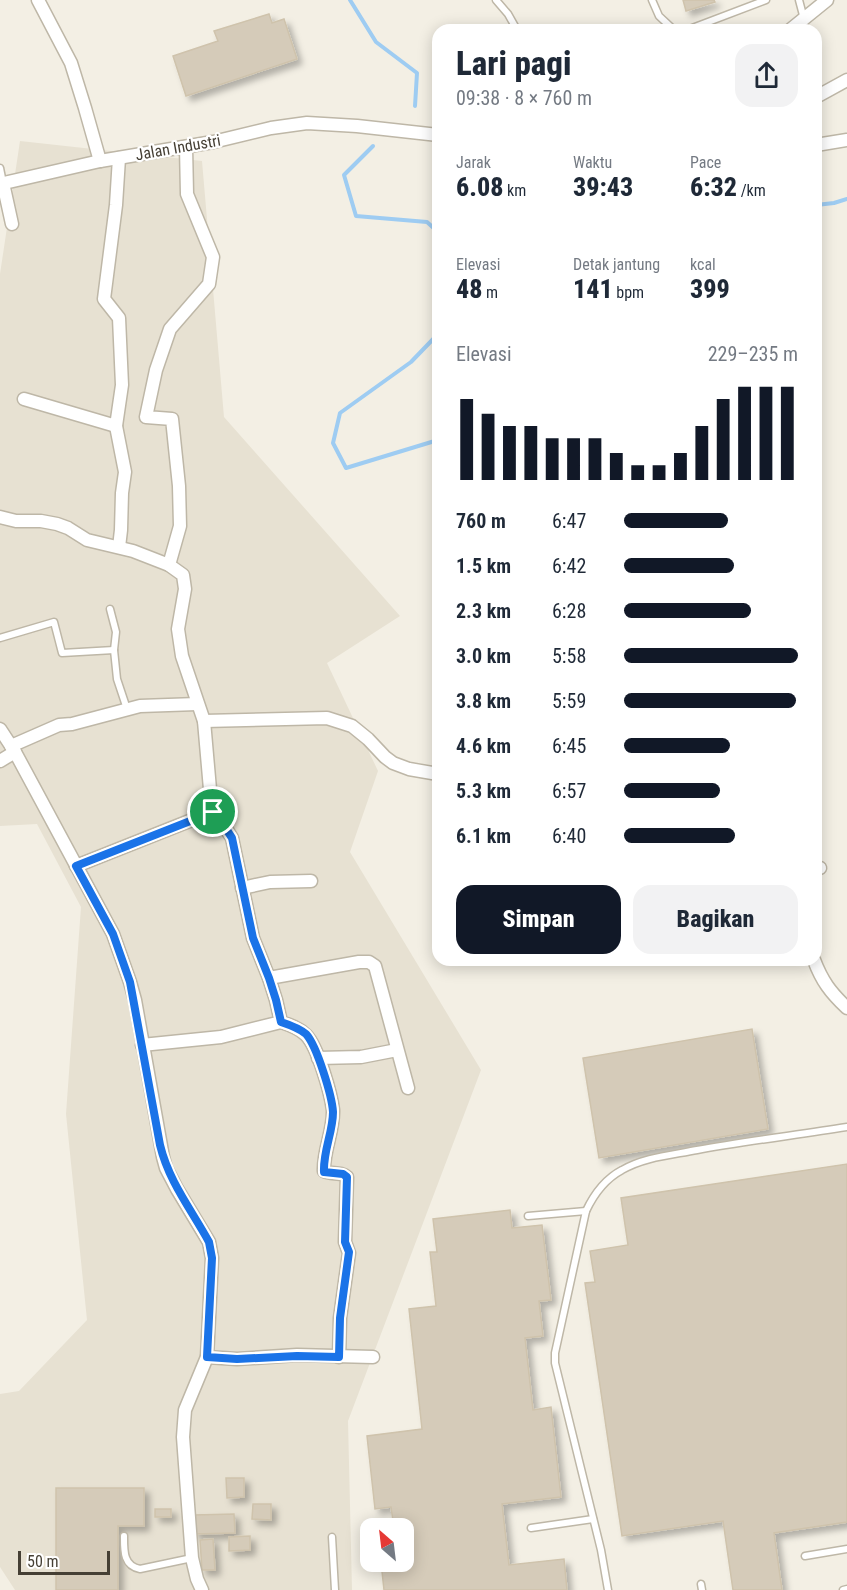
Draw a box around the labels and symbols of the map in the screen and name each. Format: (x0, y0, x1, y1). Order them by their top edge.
street label: Jalan Industri (134, 131, 222, 164)
pin (187, 786, 238, 837)
north arrow (360, 1518, 414, 1572)
scale bar (18, 1548, 110, 1576)

